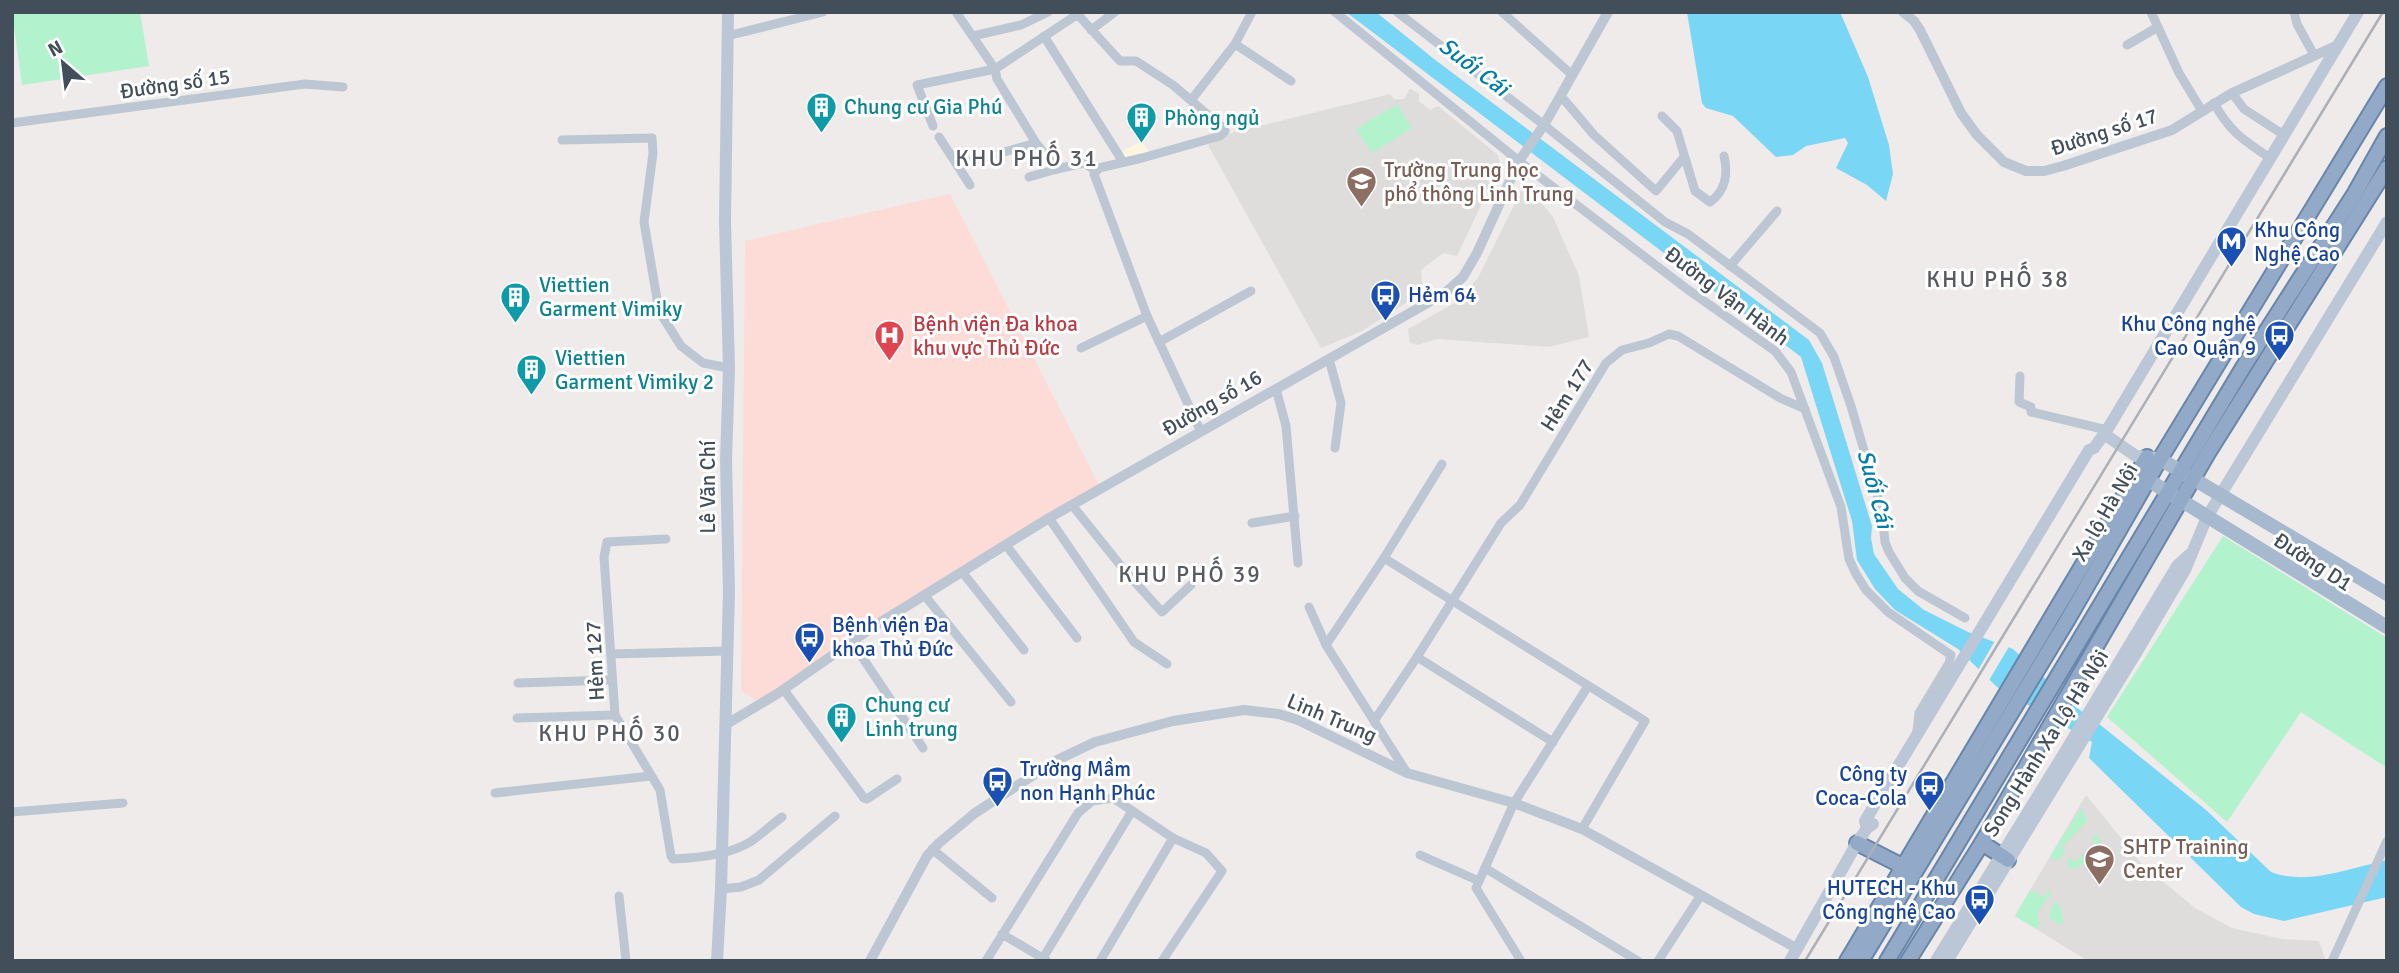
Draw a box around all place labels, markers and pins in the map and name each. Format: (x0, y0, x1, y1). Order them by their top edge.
building icon: Chung cư Gia Phú (804, 90, 838, 134)
place label: Chung cư Gia Phú (844, 94, 1002, 120)
building icon: Phòng ngủ (1124, 101, 1158, 145)
place label: Phòng ngủ (1164, 105, 1259, 131)
place label: Trường Trung học phổ thông Linh Trung (1384, 157, 1574, 207)
school or university icon: Trường Trung học phổ thông Linh Trung (1344, 165, 1378, 209)
place label: Khu Công Nghệ Cao (2254, 217, 2340, 267)
metro station icon: Khu Công Nghệ Cao (2214, 225, 2248, 269)
place label: Viettien Garment Vimiky (539, 272, 682, 322)
bus stop icon: Hẻm 64 (1368, 278, 1402, 322)
building icon: Viettien Garment Vimiky (499, 280, 533, 324)
place label: Hẻm 64 (1408, 282, 1477, 308)
place label: Bệnh viện Đa khoa khu vực Thủ Đức (913, 311, 1078, 361)
place label: Khu Công nghệ Cao Quận 9 (2121, 311, 2256, 361)
hospital icon: Bệnh viện Đa khoa khu vực Thủ Đức (873, 319, 907, 363)
bus stop icon: Khu Công nghệ Cao Quận 9 (2262, 319, 2296, 363)
place label: Viettien Garment Vimiky 2 (555, 345, 714, 395)
building icon: Viettien Garment Vimiky 2 (515, 353, 549, 397)
place label: Bệnh viện Đa khoa Thủ Đức (832, 612, 954, 662)
bus stop icon: Bệnh viện Đa khoa Thủ Đức (792, 620, 826, 664)
place label: Chung cư Linh trung (865, 692, 958, 742)
building icon: Chung cư Linh trung (825, 700, 859, 744)
place label: Trường Mầm non Hạnh Phúc (1020, 756, 1156, 806)
place label: Công ty Coca-Cola (1815, 761, 1907, 811)
bus stop icon: Trường Mầm non Hạnh Phúc (980, 764, 1014, 808)
bus stop icon: Công ty Coca-Cola (1913, 769, 1947, 813)
place label: SHTP Training Center (2123, 834, 2249, 884)
school or university icon: SHTP Training Center (2083, 842, 2117, 886)
place label: HUTECH - Khu Công nghệ Cao (1822, 875, 1956, 925)
bus stop icon: HUTECH - Khu Công nghệ Cao (1962, 883, 1996, 927)

